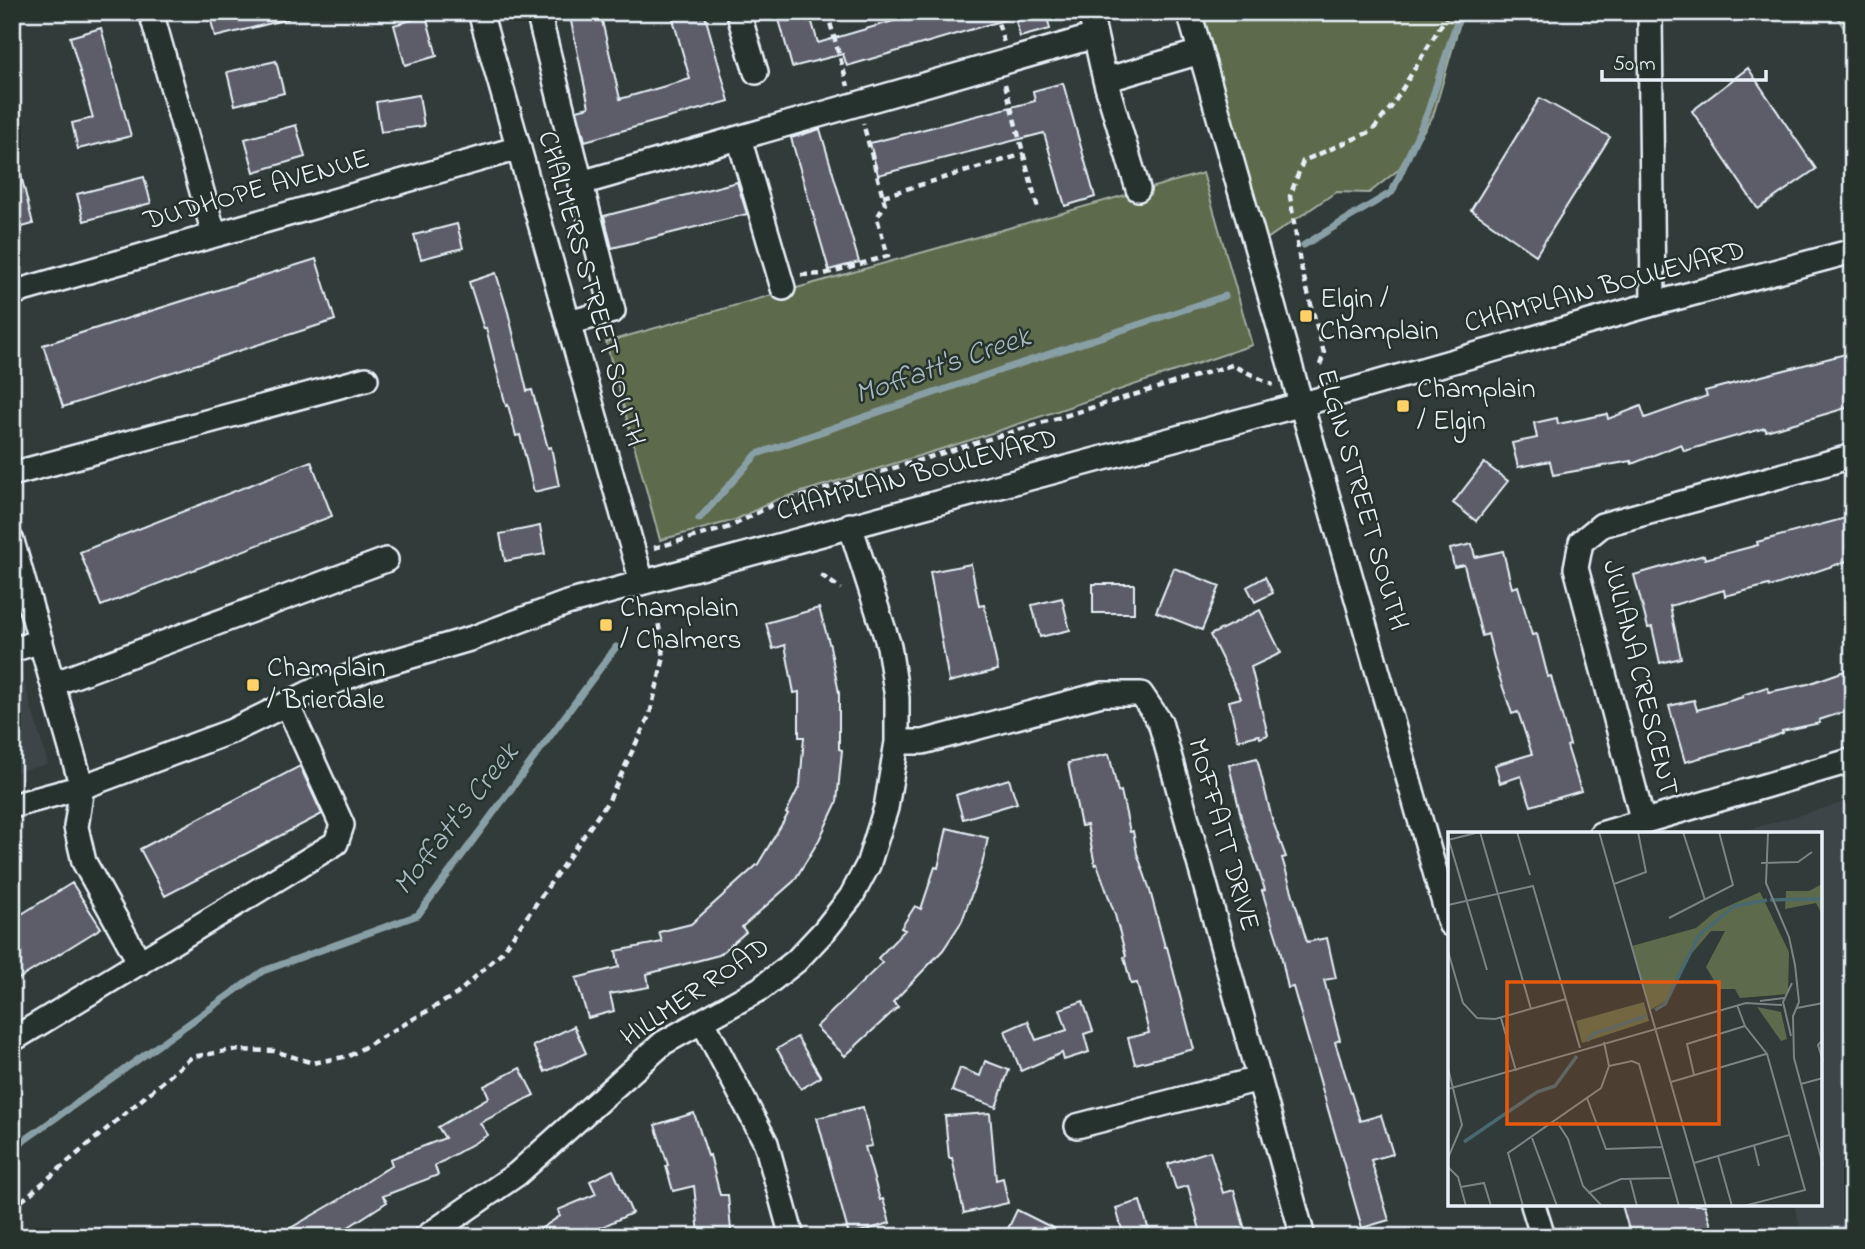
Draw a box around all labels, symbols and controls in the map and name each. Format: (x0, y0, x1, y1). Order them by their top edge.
scale bar (1602, 38, 1767, 82)
text: 50 m (1613, 50, 1656, 80)
street label: CHALMERS STREET SOUTH (525, 126, 655, 452)
street label: DUDHOPE AVENUE (138, 139, 375, 243)
street label: CHAMPLAIN BOULEVARD (1460, 231, 1750, 345)
place label: Elgin / Champlain (1320, 280, 1439, 353)
marker: Elgin / Champlain (1298, 308, 1314, 324)
water label: Moffatt's Creek (849, 316, 1039, 418)
street label: ELGIN STREET SOUTH (1304, 364, 1418, 636)
place label: Champlain / Elgin (1417, 370, 1536, 443)
marker: Champlain / Elgin (1395, 398, 1411, 414)
street label: CHAMPLAIN BOULEVARD (772, 419, 1062, 533)
street label: JULIANA CRESCENT (1590, 556, 1688, 800)
place label: Champlain / Chalmers (620, 589, 741, 662)
marker: Champlain / Chalmers (598, 617, 614, 633)
place label: Champlain / Brierdale (267, 649, 386, 722)
marker: Champlain / Brierdale (245, 677, 261, 693)
water label: Moffatt's Creek (383, 733, 532, 906)
street label: MOFFATT DRIVE (1175, 734, 1269, 936)
inset map (1448, 832, 1823, 1207)
street label: HILLMER ROAD (613, 928, 779, 1058)

